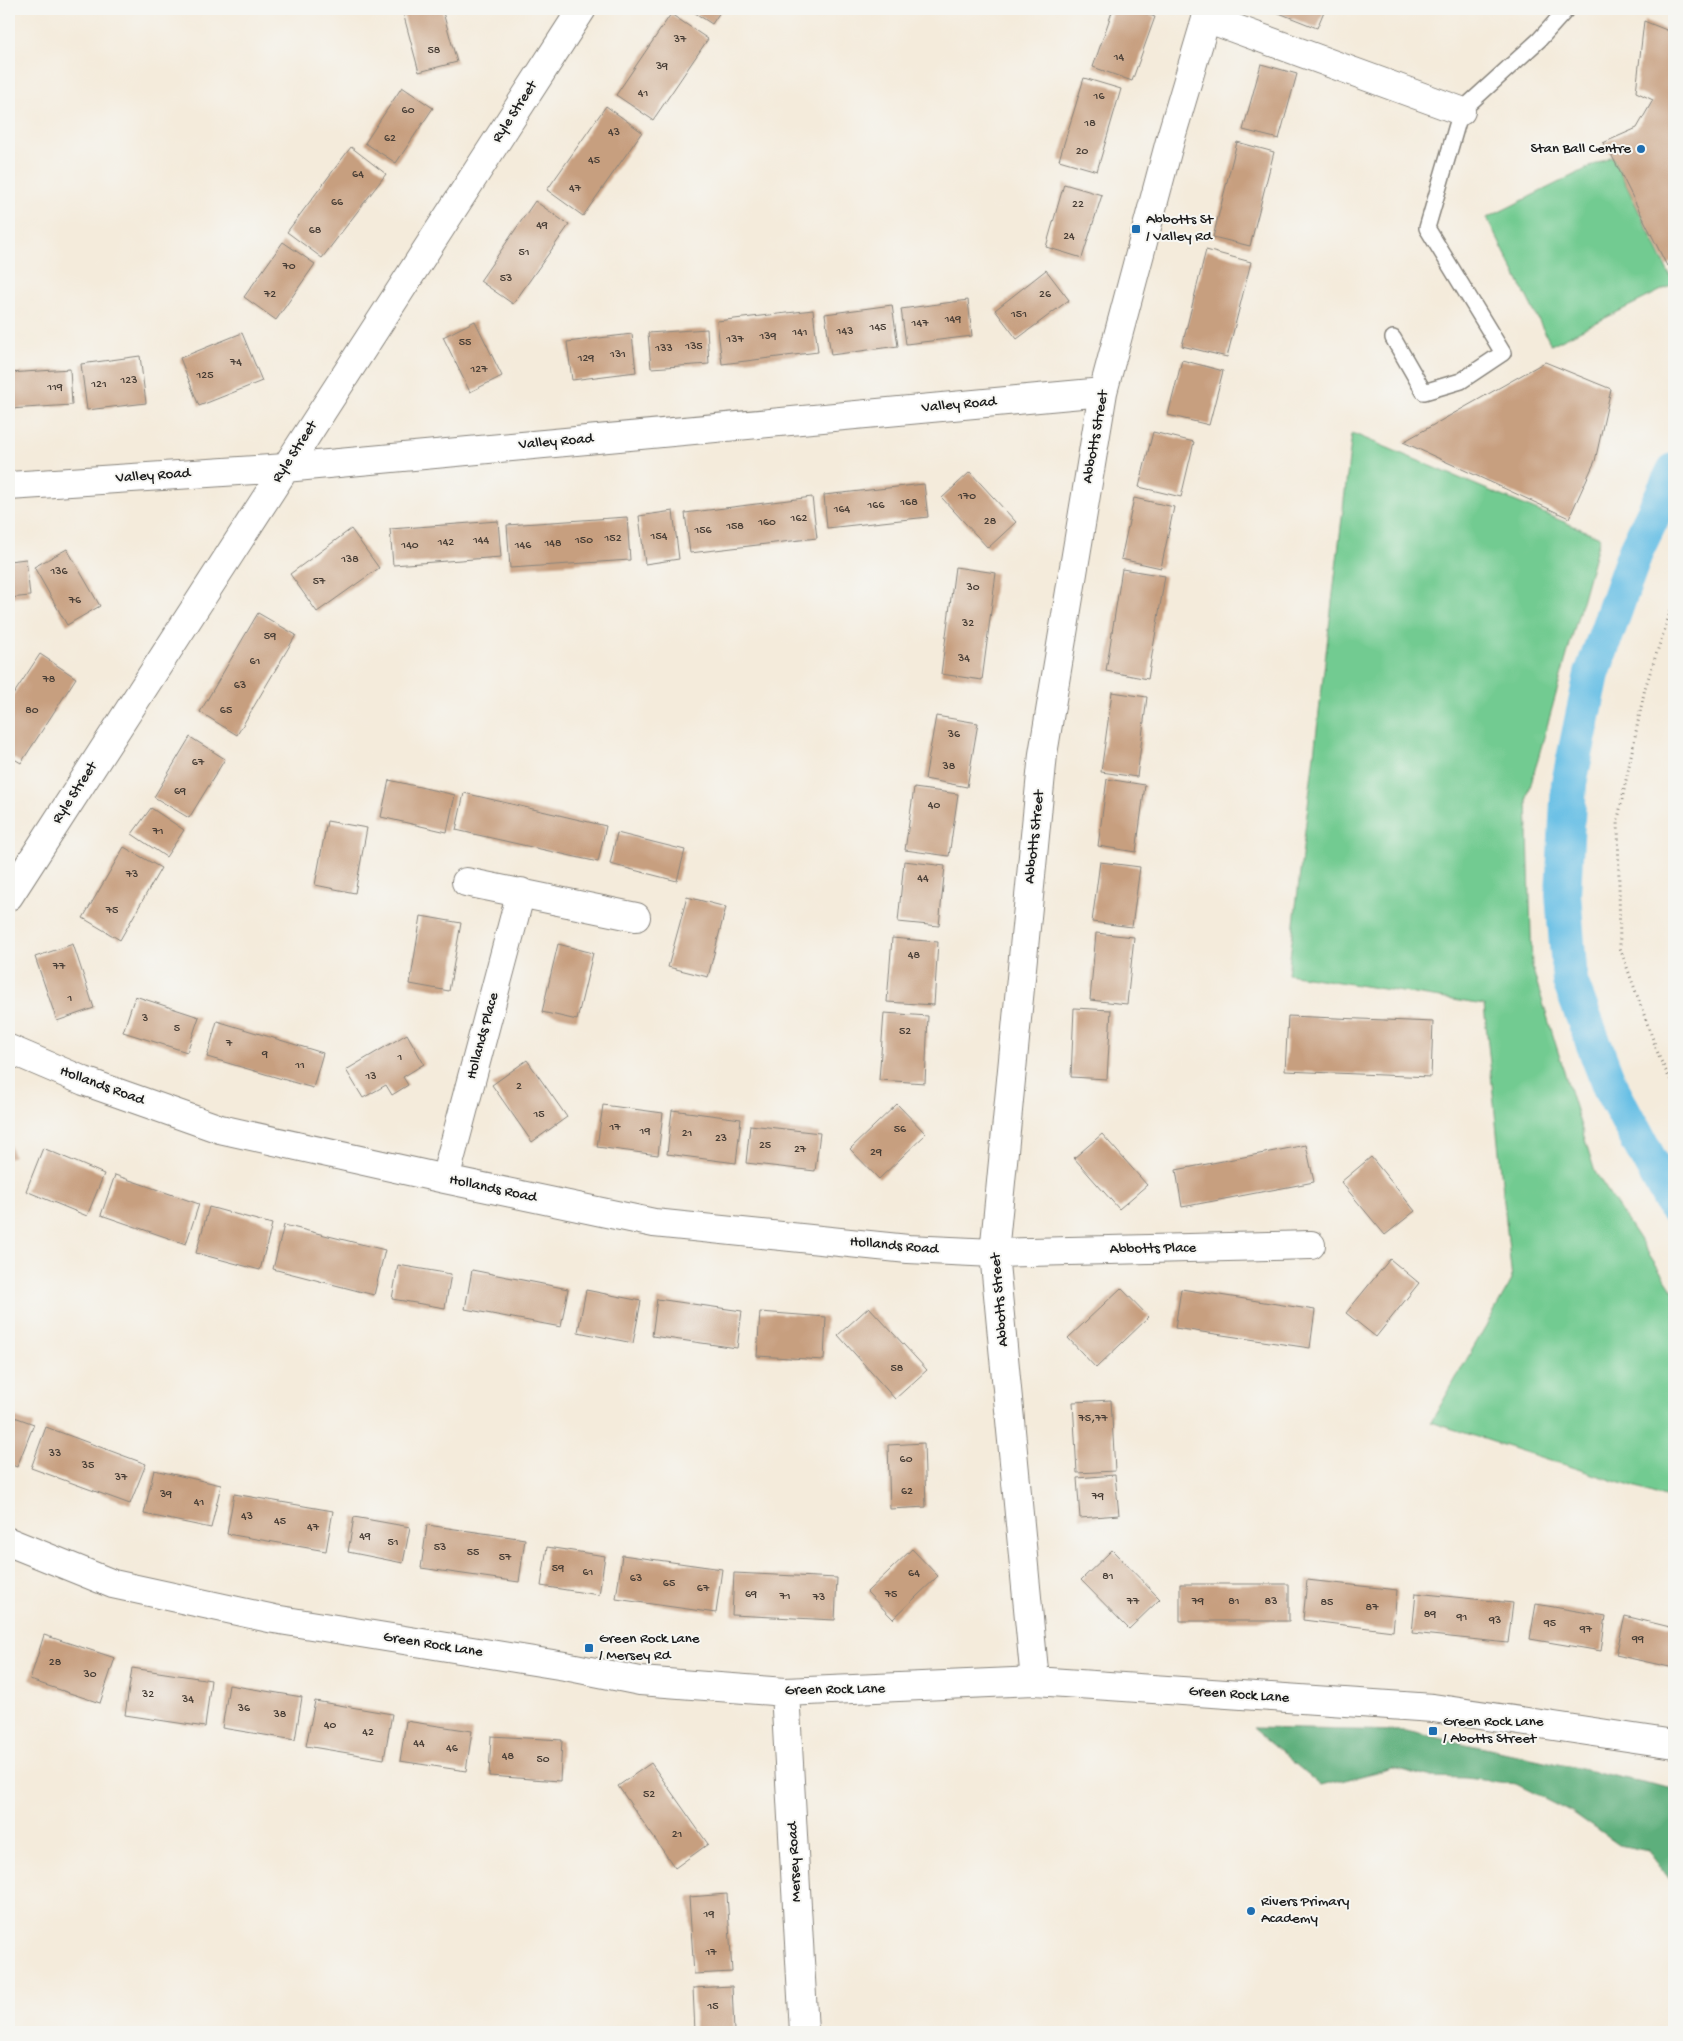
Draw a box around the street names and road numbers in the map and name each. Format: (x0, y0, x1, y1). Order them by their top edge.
street label: Ryle Street (488, 76, 543, 146)
street label: Abbotts Street (1079, 387, 1113, 485)
street label: Valley Road (920, 393, 998, 417)
street label: Ryle Street (268, 416, 323, 486)
street label: Valley Road (517, 430, 595, 454)
street label: Valley Road (114, 464, 192, 488)
street label: Ryle Street (48, 757, 103, 827)
street label: Abbotts Street (1021, 788, 1049, 885)
street label: Hollands Place (463, 990, 503, 1081)
street label: Hollands Road (57, 1062, 148, 1110)
street label: Hollands Road (448, 1171, 540, 1207)
street label: Hollands Road (849, 1233, 940, 1259)
street label: Abbotts Place (1110, 1239, 1197, 1259)
street label: Abbotts Street (987, 1251, 1013, 1348)
street label: Green Rock Lane (382, 1628, 484, 1662)
street label: Green Rock Lane (785, 1680, 886, 1700)
street label: Green Rock Lane (1188, 1683, 1290, 1708)
street label: Mersey Road (784, 1820, 806, 1903)

